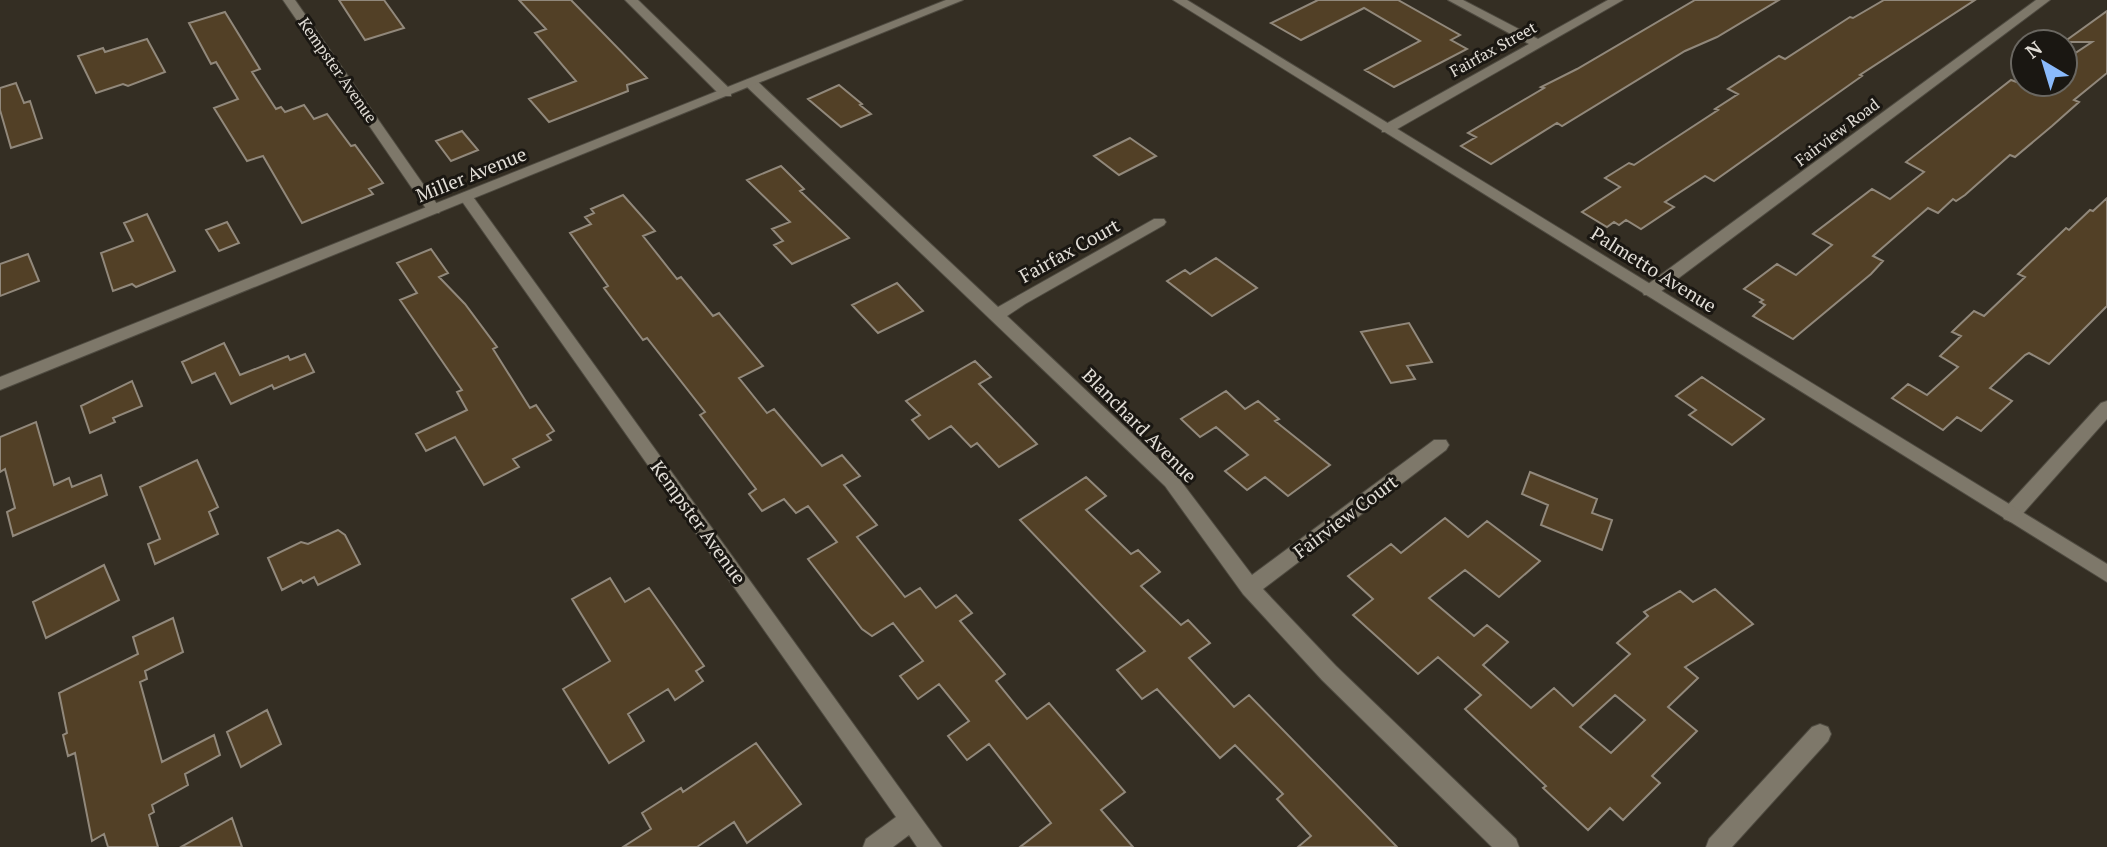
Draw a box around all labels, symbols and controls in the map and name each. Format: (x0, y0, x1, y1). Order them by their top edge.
street label: Kempster Avenue (294, 13, 382, 127)
street label: Fairfax Street (1446, 16, 1540, 82)
north arrow (2009, 28, 2079, 98)
text: N (2020, 35, 2047, 63)
street label: Fairview Road (1790, 93, 1884, 171)
street label: Miller Avenue (412, 141, 530, 207)
street label: Fairfax Court (1014, 212, 1124, 288)
street label: Palmetto Avenue (1586, 220, 1722, 318)
street label: Blanchard Avenue (1077, 362, 1203, 488)
street label: Kempster Avenue (646, 455, 752, 589)
street label: Fairview Court (1288, 469, 1402, 563)

